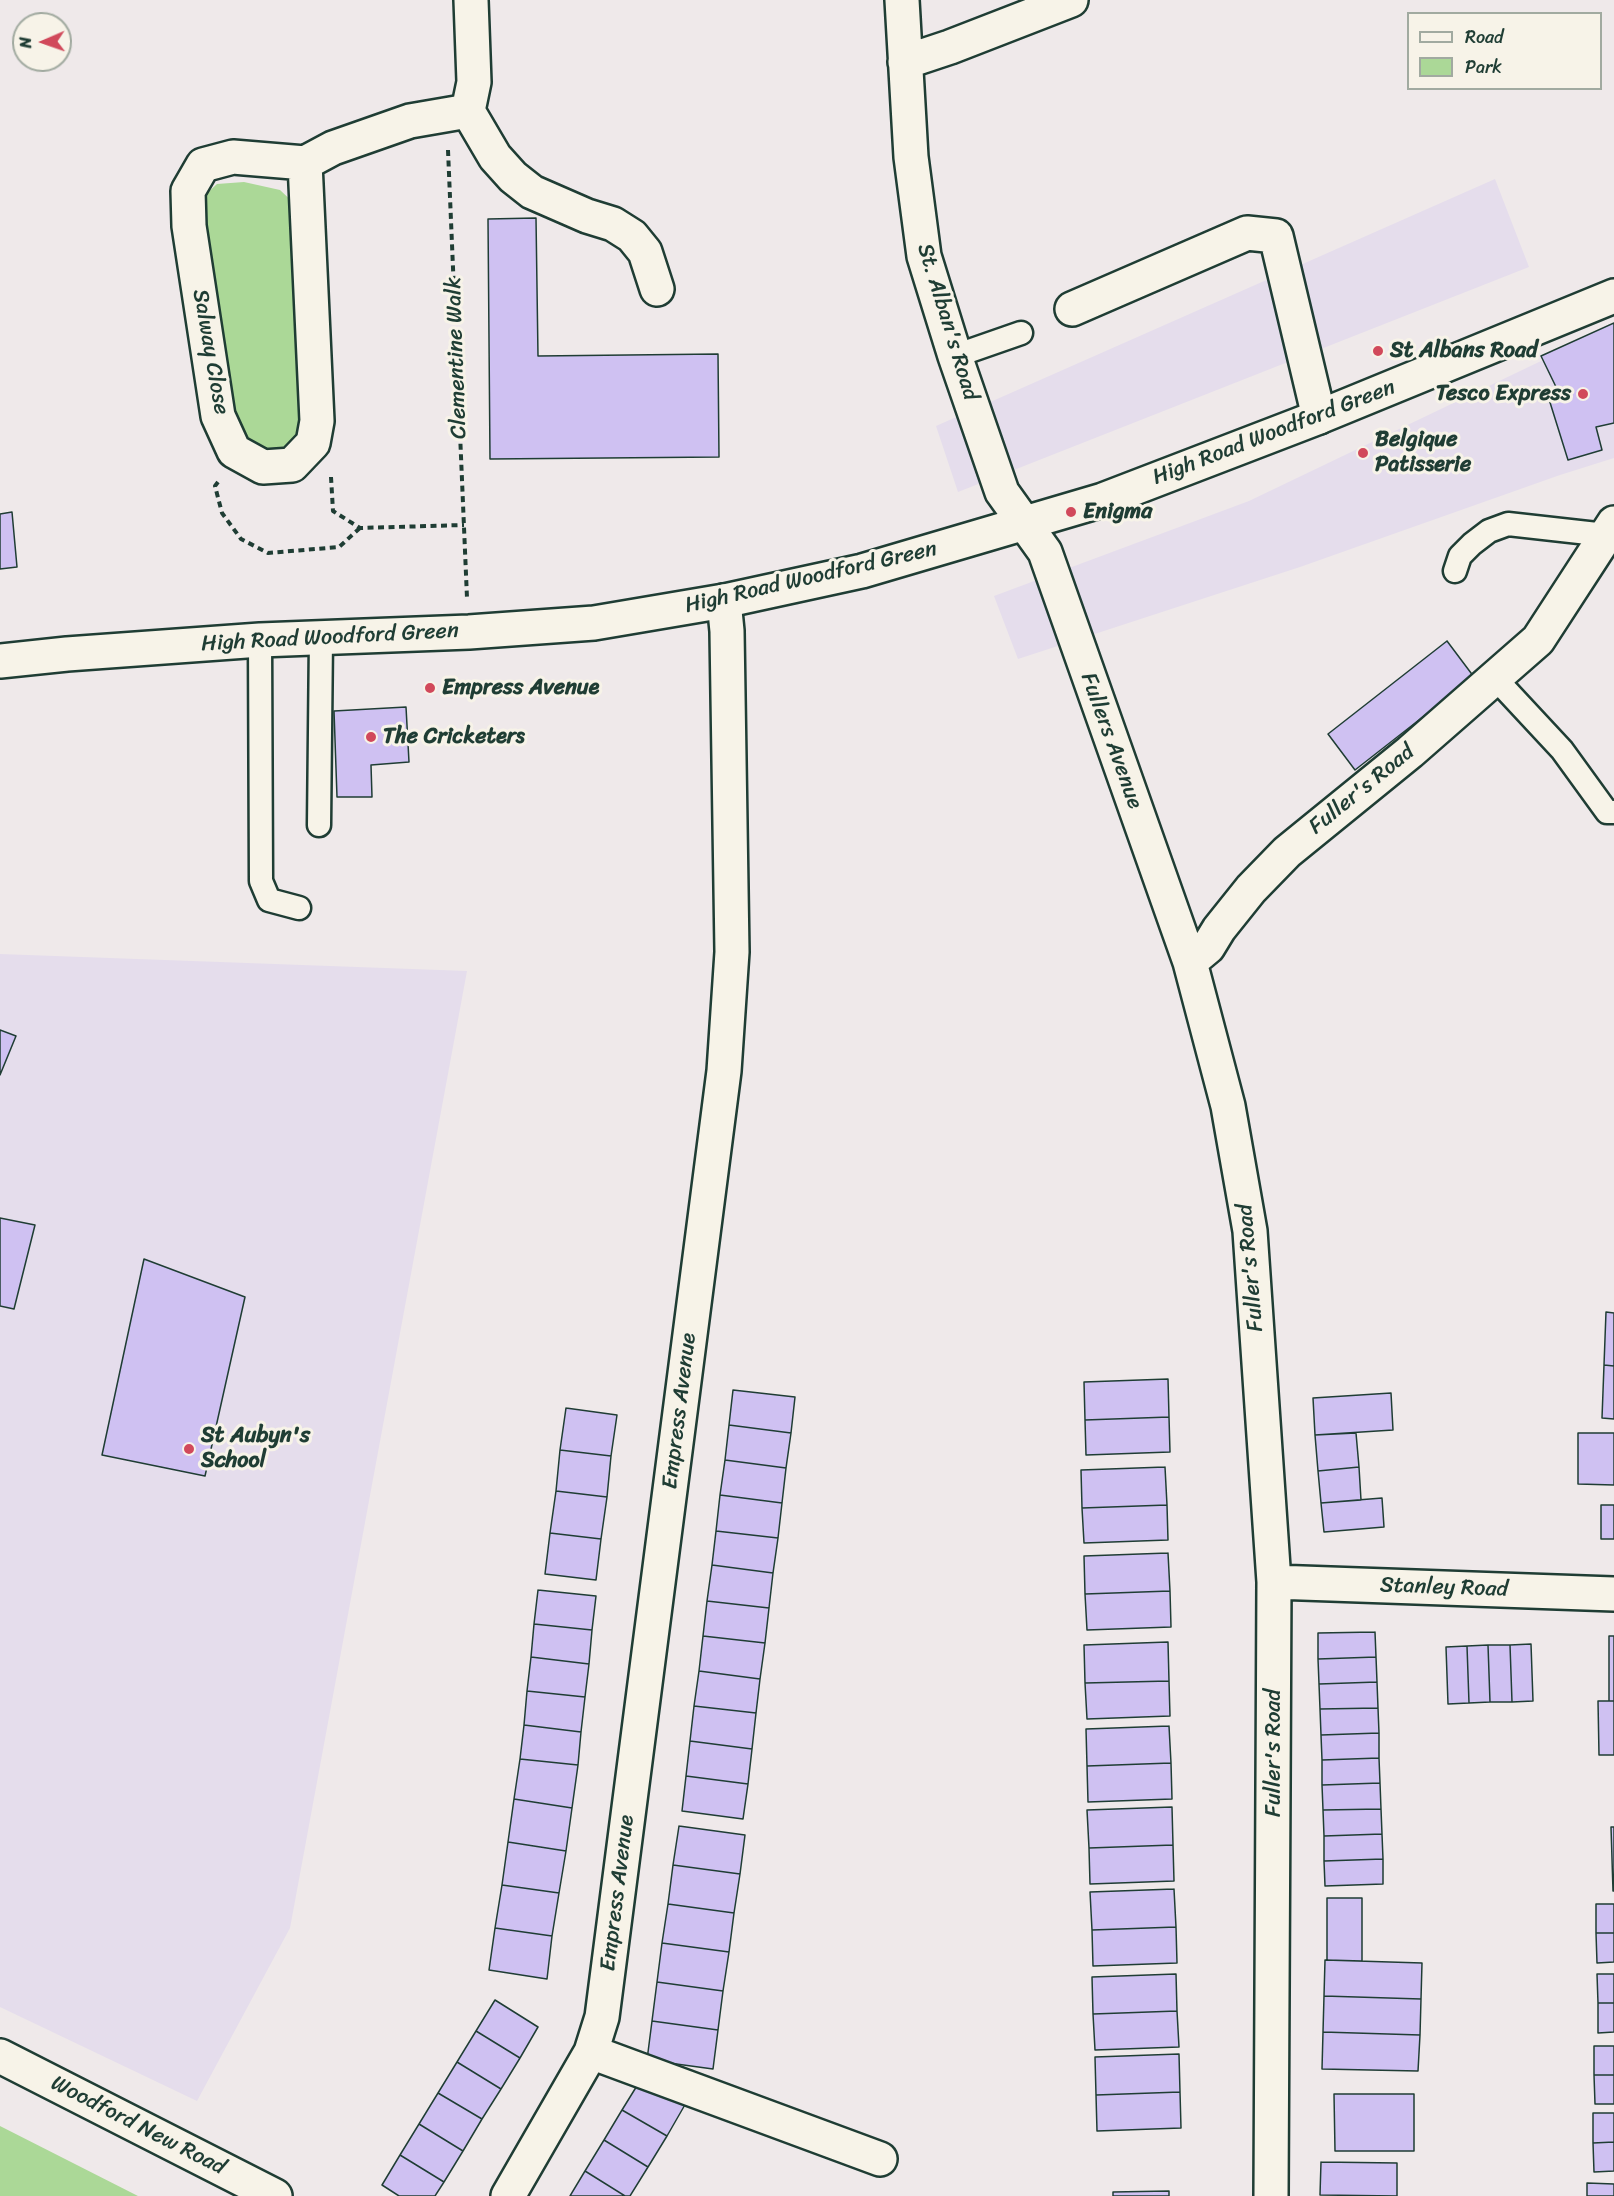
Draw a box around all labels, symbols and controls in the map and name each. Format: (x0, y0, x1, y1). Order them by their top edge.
north arrow (12, 12, 72, 72)
legend (1407, 12, 1602, 90)
text: Road (1465, 21, 1504, 53)
text: N (11, 37, 40, 49)
text: Park (1465, 51, 1502, 83)
street label: St. Alban's Road (911, 240, 983, 404)
street label: Clementine Walk (441, 277, 473, 439)
street label: Salway Close (186, 287, 234, 417)
place label: St Albans Road (1390, 338, 1538, 364)
marker: St Albans Road (1371, 344, 1385, 358)
street label: High Road Woodford Green (1149, 374, 1399, 492)
place label: Tesco Express (1436, 381, 1571, 407)
marker: Tesco Express (1576, 387, 1590, 401)
place label: Belgique Patisserie (1375, 427, 1471, 478)
marker: Belgique Patisserie (1356, 446, 1370, 460)
place label: Enigma (1083, 499, 1152, 525)
marker: Enigma (1064, 505, 1078, 519)
street label: High Road Woodford Green (682, 536, 940, 620)
street label: High Road Woodford Green (201, 618, 459, 658)
street label: Fullers Avenue (1074, 669, 1148, 813)
place label: Empress Avenue (442, 675, 599, 701)
marker: Empress Avenue (423, 681, 437, 695)
place label: The Cricketers (383, 724, 525, 750)
marker: The Cricketers (364, 730, 378, 744)
street label: Fuller's Road (1304, 739, 1420, 841)
street label: Fuller's Road (1232, 1203, 1270, 1333)
street label: Empress Avenue (657, 1331, 703, 1491)
place label: St Aubyn's School (201, 1423, 310, 1474)
marker: St Aubyn's School (182, 1442, 196, 1456)
street label: Stanley Road (1379, 1573, 1509, 1603)
street label: Fuller's Road (1261, 1689, 1287, 1817)
street label: Empress Avenue (595, 1813, 641, 1973)
street label: Woodford New Road (46, 2071, 230, 2181)

